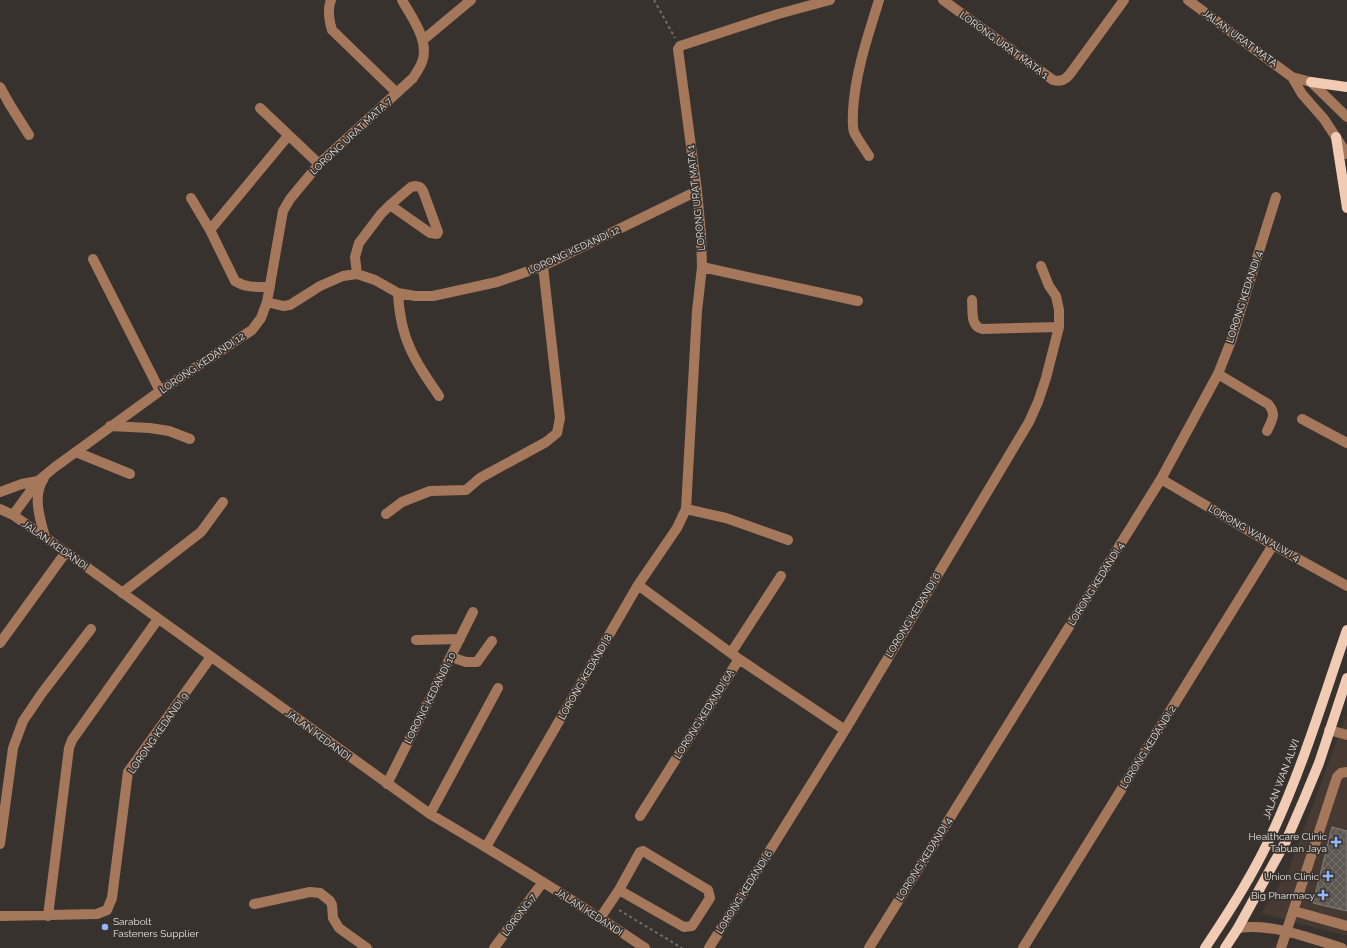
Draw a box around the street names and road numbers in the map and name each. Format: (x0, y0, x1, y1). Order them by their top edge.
street label: JALAN URAT MATA (1200, 7, 1280, 69)
street label: LORONG URAT MATA 1 (958, 9, 1051, 81)
street label: LORONG URAT MATA 7 (308, 95, 395, 177)
street label: LORONG URAT MATA 1 (685, 144, 707, 252)
street label: LORONG KEDANDI 12 (526, 224, 622, 276)
street label: LORONG KEDANDI 4 (1224, 249, 1264, 344)
street label: LORONG KEDANDI 12 (157, 330, 247, 396)
street label: LORONG WAN ALWI 4 (1207, 502, 1302, 564)
street label: JALAN KEDANDI (20, 518, 90, 572)
street label: LORONG KEDANDI 4 (1066, 540, 1126, 628)
street label: LORONG KEDANDI 6 (883, 571, 943, 659)
street label: LORONG KEDANDI 8 (556, 632, 614, 722)
street label: LORONG KEDANDI 10 (402, 651, 458, 745)
street label: LORONG KEDANDI 6A (672, 667, 736, 761)
street label: LORONG KEDANDI 9 (126, 690, 190, 776)
street label: LORONG KEDANDI 2 (1118, 703, 1178, 791)
street label: JALAN KEDANDI (283, 708, 353, 762)
street label: JALAN WAN ALWI (1261, 737, 1301, 821)
street label: LORONG KEDANDI 4 (894, 815, 954, 903)
street label: LORONG KEDANDI 6 (714, 848, 774, 936)
street label: JALAN KEDANDI (553, 886, 625, 938)
street label: LORONG 7 (500, 891, 539, 938)

